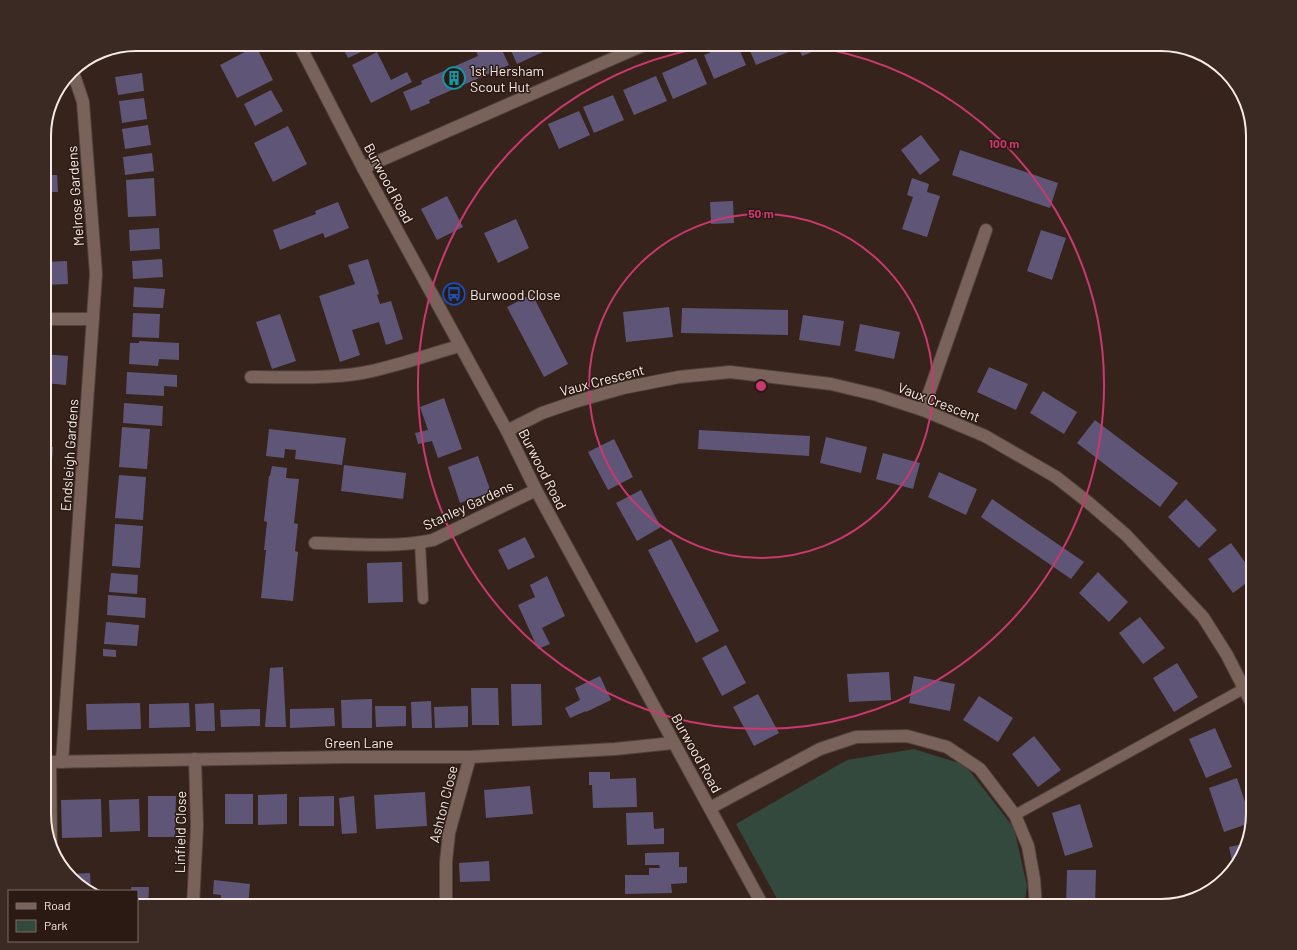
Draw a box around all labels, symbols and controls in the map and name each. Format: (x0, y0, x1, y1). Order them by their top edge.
place label: 1st Hersham Scout Hut (470, 62, 544, 95)
building icon: 1st Hersham Scout Hut (441, 65, 467, 91)
text: 100 m (989, 136, 1019, 150)
street label: Burwood Road (361, 140, 417, 226)
street label: Melrose Gardens (63, 145, 87, 247)
text: 50 m (748, 206, 774, 220)
bus stop icon: Burwood Close (441, 281, 467, 307)
place label: Burwood Close (470, 286, 561, 303)
street label: Vaux Crescent (558, 361, 646, 399)
centre of rings (754, 379, 768, 393)
street label: Vaux Crescent (896, 379, 982, 425)
street label: Endsleigh Gardens (57, 398, 81, 512)
street label: Burwood Road (515, 426, 571, 512)
street label: Stanley Gardens (420, 477, 516, 533)
street label: Burwood Road (668, 710, 726, 796)
street label: Green Lane (325, 734, 393, 751)
street label: Ashton Close (425, 764, 461, 844)
street label: Linfield Close (171, 791, 189, 873)
legend (8, 890, 138, 942)
text: Road (44, 898, 71, 912)
text: Park (44, 918, 68, 932)

